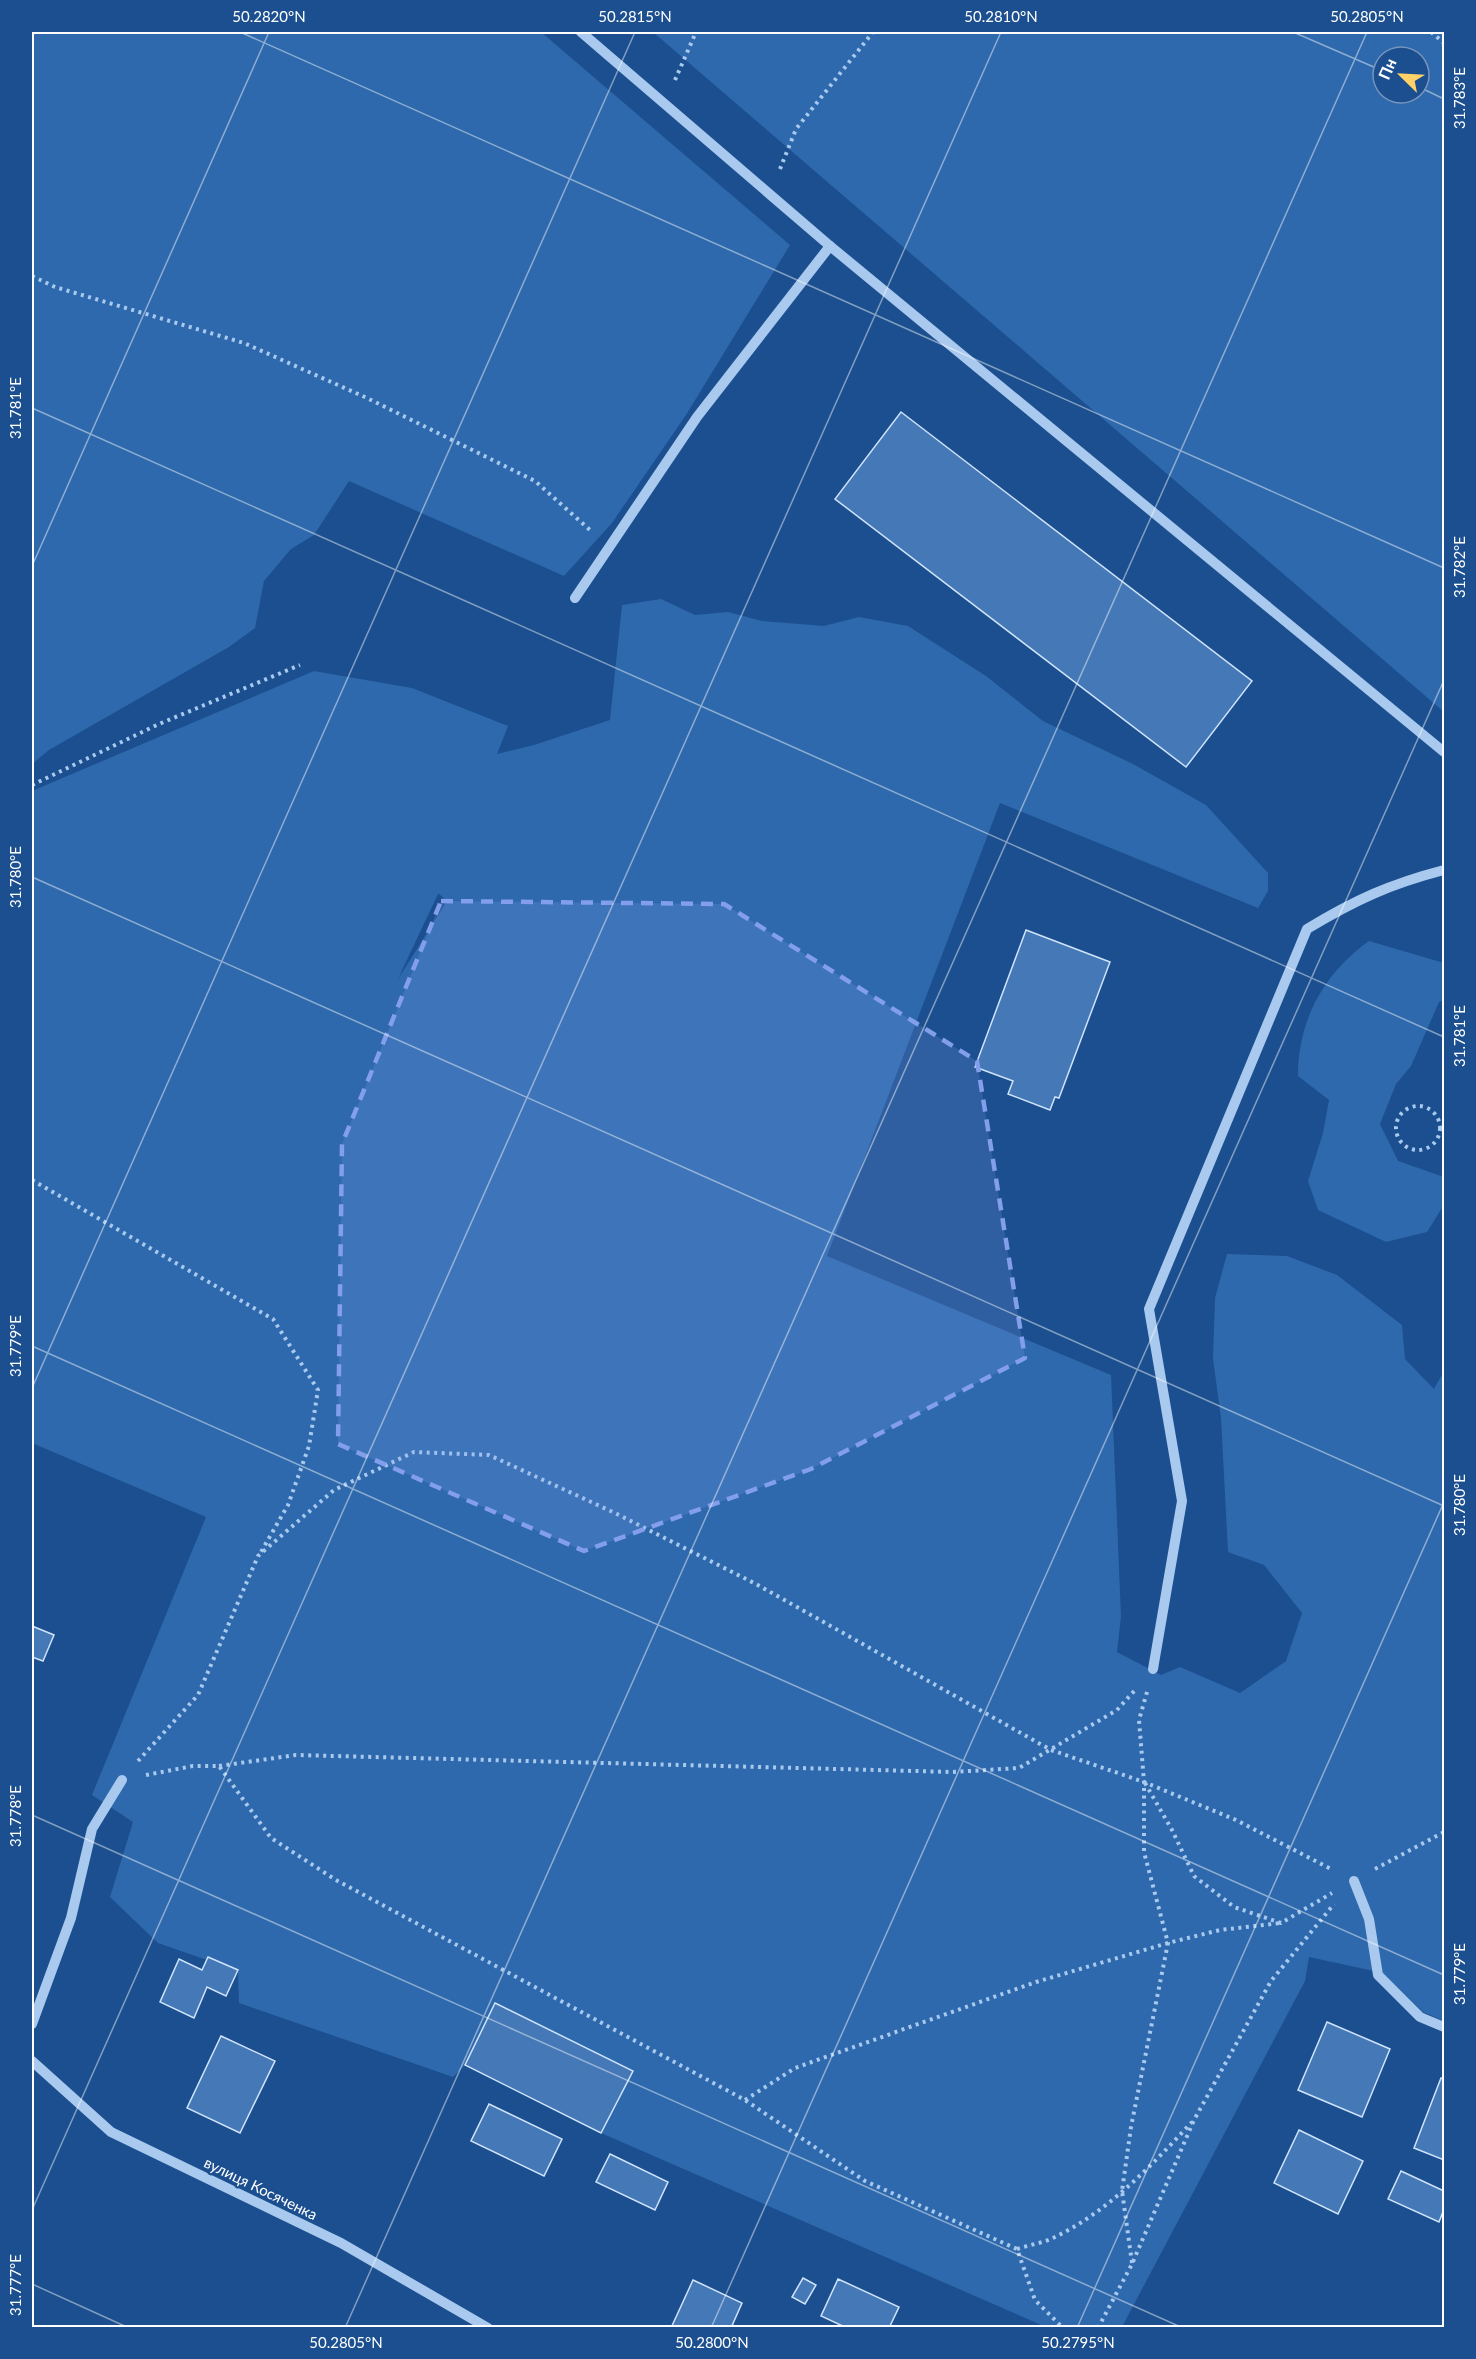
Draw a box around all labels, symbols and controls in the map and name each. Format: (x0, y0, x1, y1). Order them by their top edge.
text: 50.2820°N (232, 7, 306, 25)
text: 50.2815°N (598, 7, 672, 25)
text: 50.2810°N (964, 7, 1038, 25)
text: 50.2805°N (1330, 7, 1404, 25)
north arrow (1371, 45, 1431, 105)
text: Пн (1374, 55, 1400, 82)
text: 31.783°E (1450, 67, 1468, 129)
text: 31.781°E (6, 377, 24, 439)
text: 31.782°E (1450, 536, 1468, 598)
text: 31.780°E (6, 846, 24, 908)
text: 31.781°E (1450, 1005, 1468, 1067)
text: 31.779°E (6, 1315, 24, 1377)
text: 31.780°E (1450, 1474, 1468, 1536)
text: 31.778°E (6, 1785, 24, 1847)
text: 31.779°E (1450, 1943, 1468, 2005)
street label: вулиця Косяченка (201, 2153, 321, 2223)
text: 31.777°E (6, 2254, 24, 2316)
text: 50.2805°N (309, 2333, 383, 2351)
text: 50.2800°N (675, 2333, 749, 2351)
text: 50.2795°N (1041, 2333, 1115, 2351)

